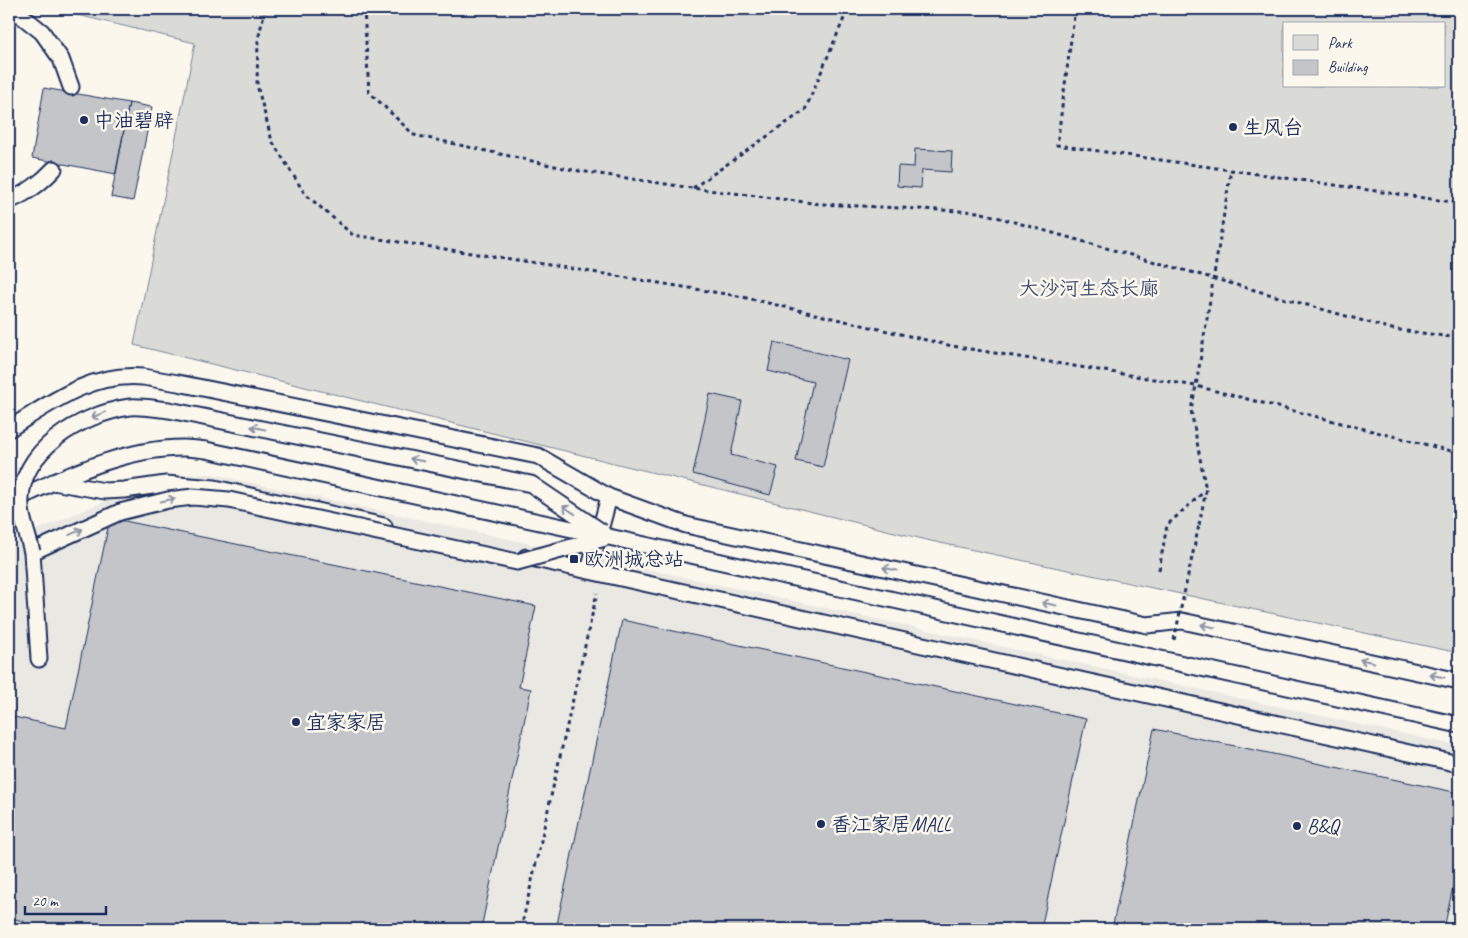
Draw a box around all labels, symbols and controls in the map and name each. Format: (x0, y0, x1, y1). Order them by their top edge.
legend (1283, 22, 1446, 88)
text: Park (1328, 34, 1353, 53)
text: Building (1328, 58, 1368, 77)
place label: 中油碧辟 (94, 108, 174, 133)
marker: 中油碧辟 (78, 114, 90, 126)
place label: 生风台 (1243, 115, 1303, 140)
marker: 生风台 (1227, 121, 1239, 133)
park label: 大沙河生态长廊 (1019, 276, 1159, 301)
one-way arrow (91, 411, 106, 421)
one-way arrow (250, 423, 266, 432)
one-way arrow (409, 455, 425, 465)
one-way arrow (159, 495, 175, 505)
one-way arrow (562, 505, 576, 515)
one-way arrow (68, 526, 83, 536)
place label: 欧洲城总站 (584, 547, 684, 572)
marker: 欧洲城总站 (568, 553, 580, 565)
one-way arrow (882, 564, 898, 573)
one-way arrow (1041, 599, 1057, 608)
one-way arrow (1200, 621, 1216, 630)
one-way arrow (1359, 656, 1375, 665)
one-way arrow (1429, 671, 1445, 680)
place label: 宜家家居 (306, 710, 386, 735)
marker: 宜家家居 (290, 716, 302, 728)
place label: 香江家居MALL (831, 812, 952, 837)
place label: B&Q (1307, 814, 1341, 839)
marker: 香江家居MALL (815, 818, 827, 830)
marker: B&Q (1291, 820, 1303, 832)
scale bar (25, 883, 106, 915)
text: 20 m (32, 892, 59, 911)

